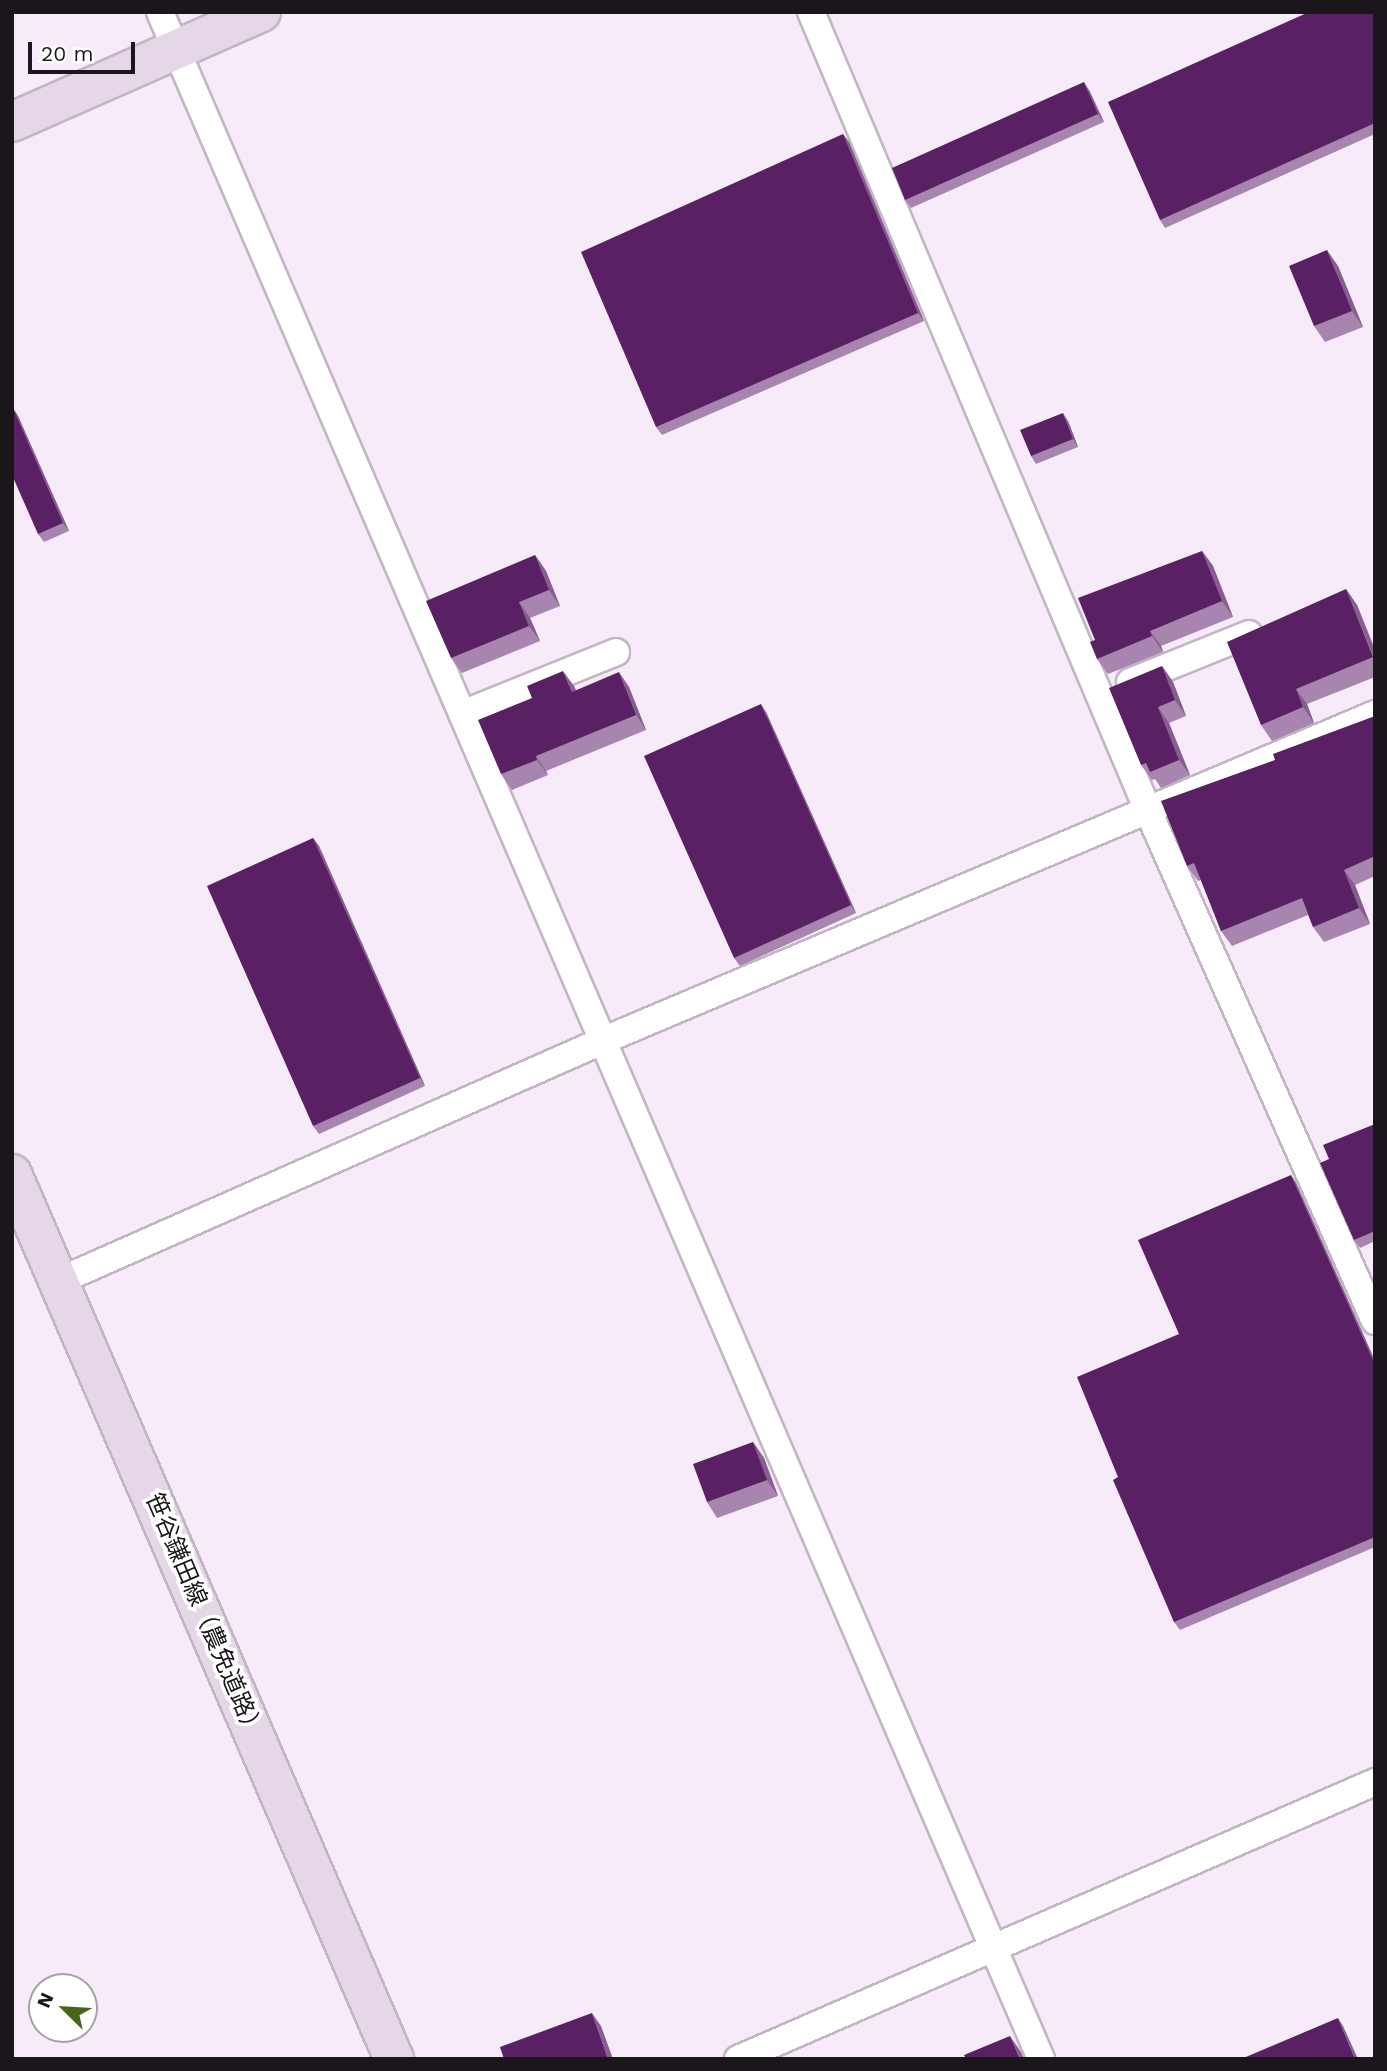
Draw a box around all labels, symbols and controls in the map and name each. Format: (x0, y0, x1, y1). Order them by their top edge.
scale bar (32, 28, 138, 72)
text: 20 m (41, 41, 93, 66)
street label: 笹谷鎌田線（農免道路） (139, 1489, 269, 1743)
north arrow (28, 1973, 98, 2043)
text: N (32, 1989, 59, 2011)

